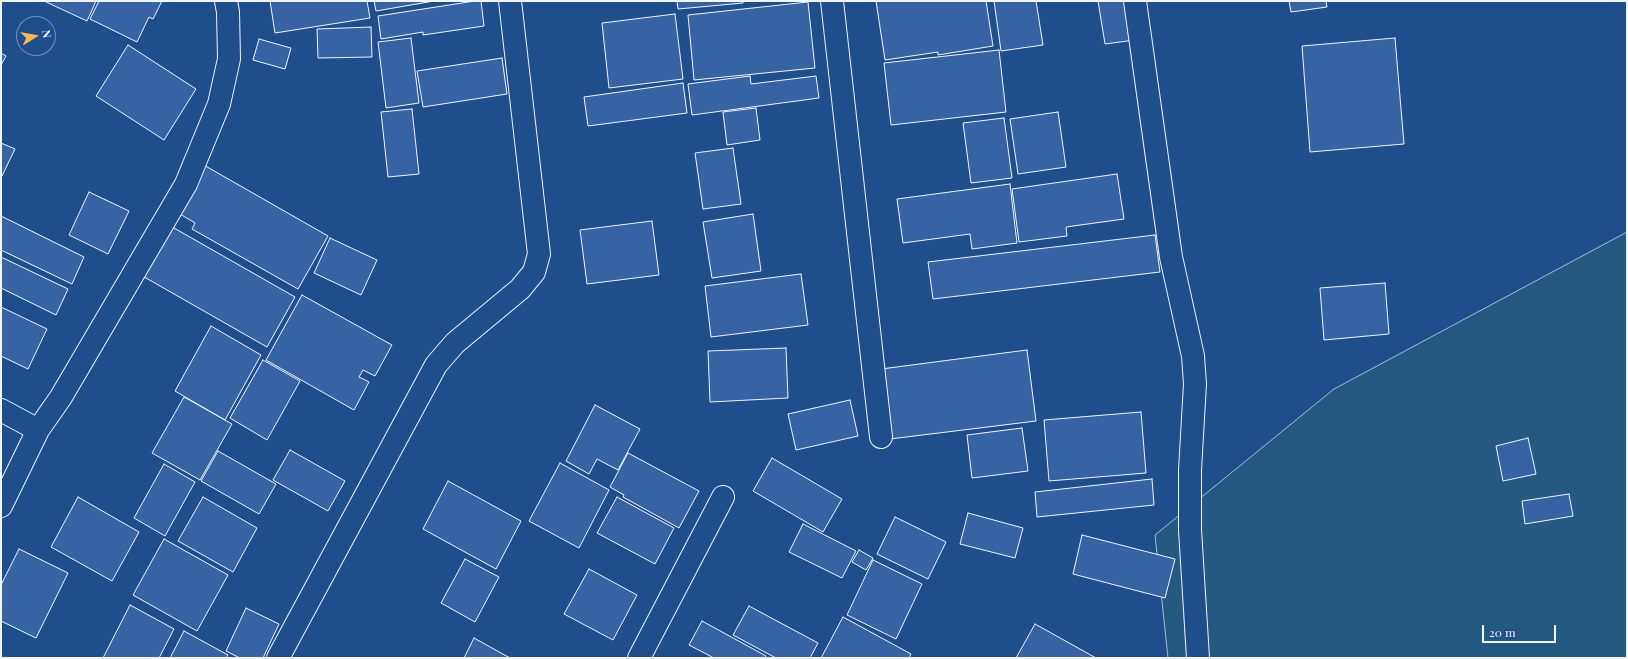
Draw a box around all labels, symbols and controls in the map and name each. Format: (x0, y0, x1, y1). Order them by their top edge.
north arrow (16, 16, 56, 56)
text: N (39, 28, 55, 39)
scale bar (1484, 617, 1558, 643)
text: 20 m (1489, 624, 1516, 640)

